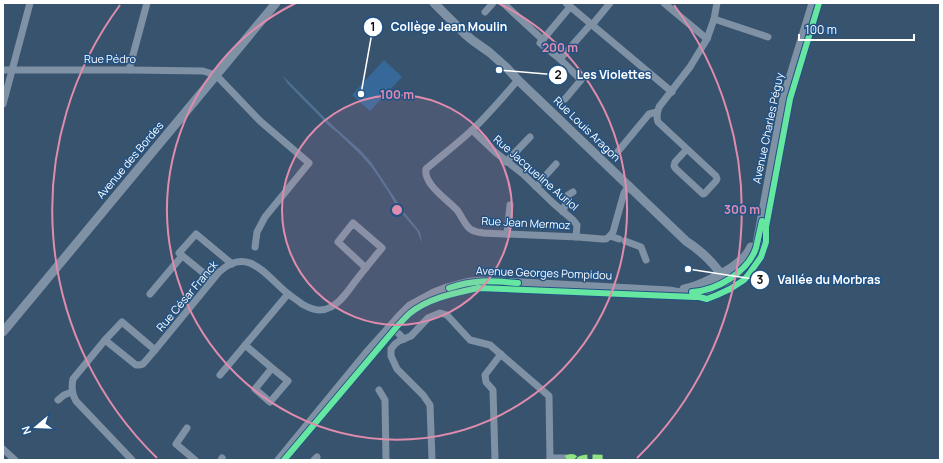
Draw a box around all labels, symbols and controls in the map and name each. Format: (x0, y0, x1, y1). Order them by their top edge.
callout: Collège Jean Moulin (363, 15, 515, 39)
scale bar (799, 16, 914, 42)
text: 1 (370, 18, 376, 35)
text: Collège Jean Moulin (391, 18, 507, 35)
text: 100 m (805, 21, 837, 38)
text: 200 m (542, 39, 578, 56)
street label: Rue Pédro (84, 51, 137, 66)
callout: Les Violettes (548, 63, 659, 87)
text: 2 (554, 66, 562, 83)
text: Les Violettes (577, 66, 652, 83)
street label: Avenue Charles Péguy (748, 71, 787, 185)
text: 100 m (380, 86, 414, 103)
street label: Rue Louis Aragon (551, 93, 624, 164)
street label: Avenue des Bordes (93, 118, 167, 202)
street label: Rue Jacqueline Auriol (491, 131, 582, 214)
text: 300 m (724, 201, 760, 218)
centre of rings (390, 203, 404, 217)
street label: Rue Jean Mermoz (481, 213, 571, 232)
street label: Rue César Franck (153, 257, 221, 334)
street label: Avenue Georges Pompidou (476, 263, 612, 282)
callout: Vallée du Morbras (750, 268, 888, 292)
text: 3 (757, 271, 764, 288)
text: Vallée du Morbras (778, 271, 881, 288)
north arrow (16, 407, 56, 447)
text: N (18, 424, 34, 437)

